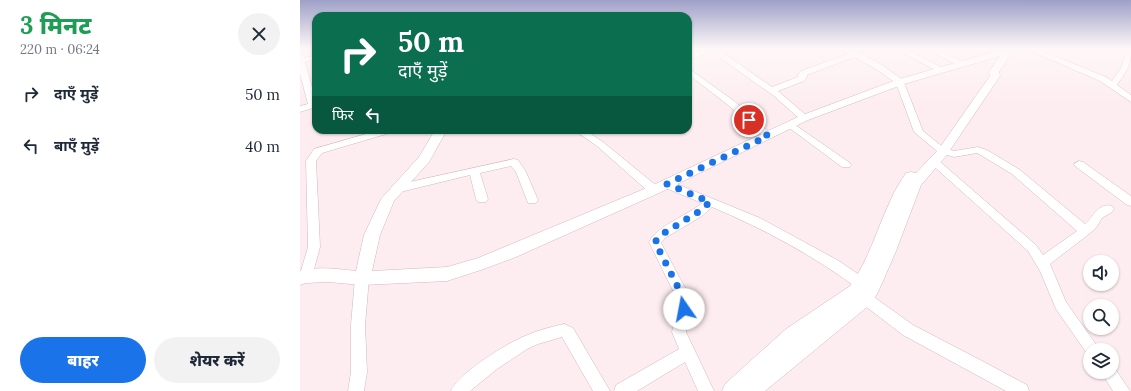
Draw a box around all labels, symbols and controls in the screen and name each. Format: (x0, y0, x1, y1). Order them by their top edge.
text: 3 मिनट (20, 10, 91, 41)
button: close (238, 13, 280, 55)
text: 50 m (398, 24, 464, 60)
icon: right (332, 28, 384, 80)
text: 220 m · 06:24 (20, 41, 100, 58)
text: दाएँ मुड़ें (398, 59, 447, 82)
icon: right (20, 83, 42, 105)
text: दाएँ मुड़ें (54, 84, 98, 103)
text: 50 m (245, 85, 280, 104)
pin (732, 103, 766, 137)
icon: left (362, 104, 384, 126)
text: फिर (332, 105, 354, 124)
icon: arrive (738, 109, 760, 131)
icon: left (20, 135, 42, 157)
text: बाएँ मुड़ें (54, 136, 99, 155)
text: 40 m (245, 137, 280, 156)
map controls (1083, 255, 1119, 379)
button: sound (1083, 255, 1119, 291)
position arrow (663, 288, 705, 330)
button: search (1083, 299, 1119, 335)
button: बाहर (20, 337, 146, 383)
button: शेयर करें (154, 337, 280, 383)
button: layers (1083, 343, 1119, 379)

